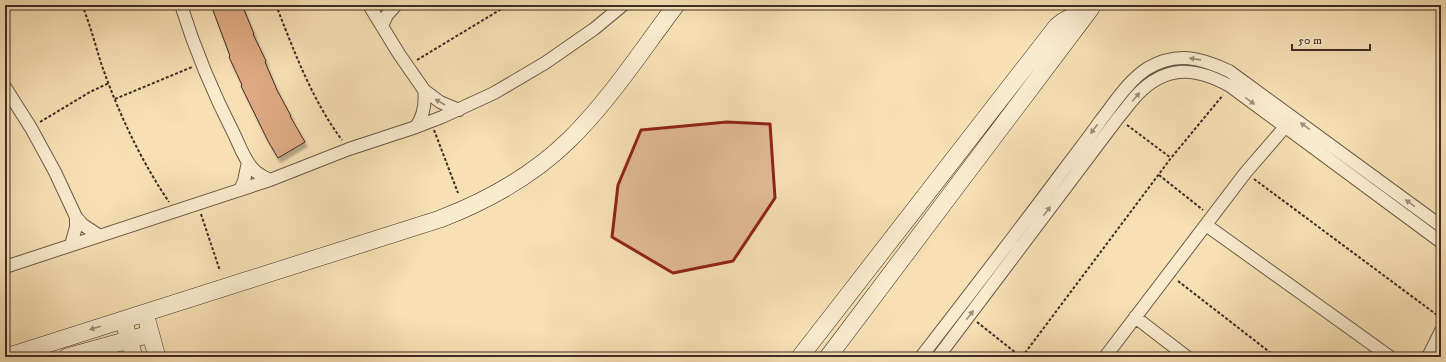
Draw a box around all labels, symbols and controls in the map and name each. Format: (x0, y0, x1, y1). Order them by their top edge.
scale bar (1292, 26, 1370, 52)
text: 50 m (1298, 33, 1322, 48)
one-way arrow (1189, 56, 1201, 62)
one-way arrow (1131, 91, 1140, 102)
one-way arrow (1245, 97, 1255, 105)
one-way arrow (434, 98, 446, 105)
one-way arrow (1299, 122, 1310, 130)
one-way arrow (1091, 124, 1099, 134)
one-way arrow (1404, 198, 1415, 207)
one-way arrow (1043, 205, 1052, 216)
one-way arrow (965, 309, 974, 320)
one-way arrow (89, 326, 101, 332)

